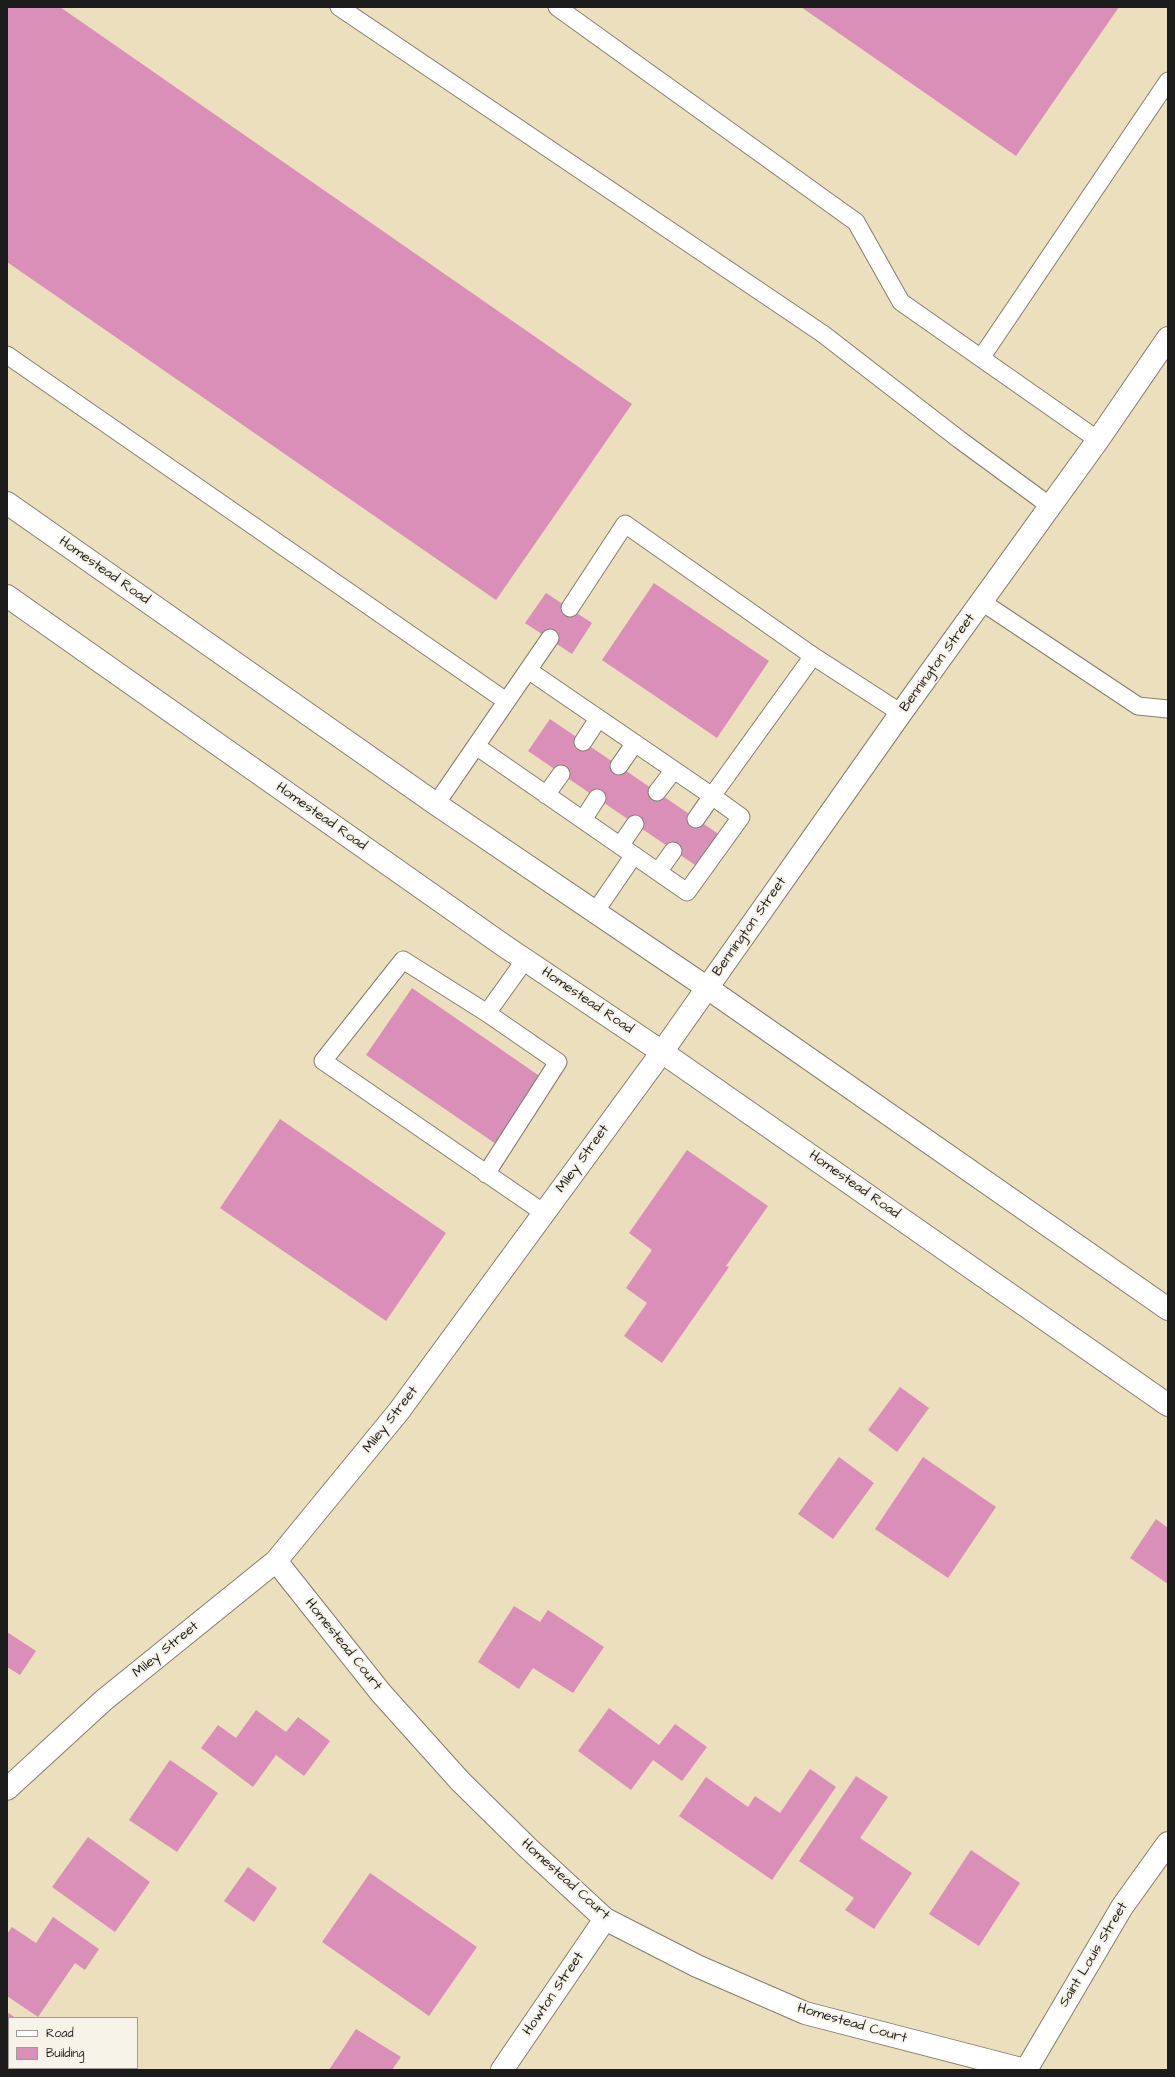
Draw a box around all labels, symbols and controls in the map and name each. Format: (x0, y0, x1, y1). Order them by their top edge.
street label: Homestead Road (55, 533, 153, 609)
street label: Bennington Street (897, 611, 979, 715)
street label: Homestead Road (272, 779, 370, 855)
street label: Bennington Street (710, 874, 790, 980)
street label: Homestead Road (538, 964, 636, 1038)
street label: Miley Street (553, 1122, 613, 1196)
street label: Homestead Road (805, 1147, 903, 1223)
street label: Miley Street (360, 1383, 422, 1457)
street label: Homestead Court (301, 1596, 385, 1694)
street label: Miley Street (130, 1618, 202, 1682)
street label: Homestead Court (517, 1836, 613, 1924)
street label: Saint Louis Street (1056, 1900, 1132, 2010)
street label: Howton Street (520, 1949, 588, 2039)
street label: Homestead Court (795, 2000, 909, 2048)
legend (8, 2017, 138, 2069)
text: Road (46, 2025, 74, 2042)
text: Building (46, 2045, 84, 2062)

